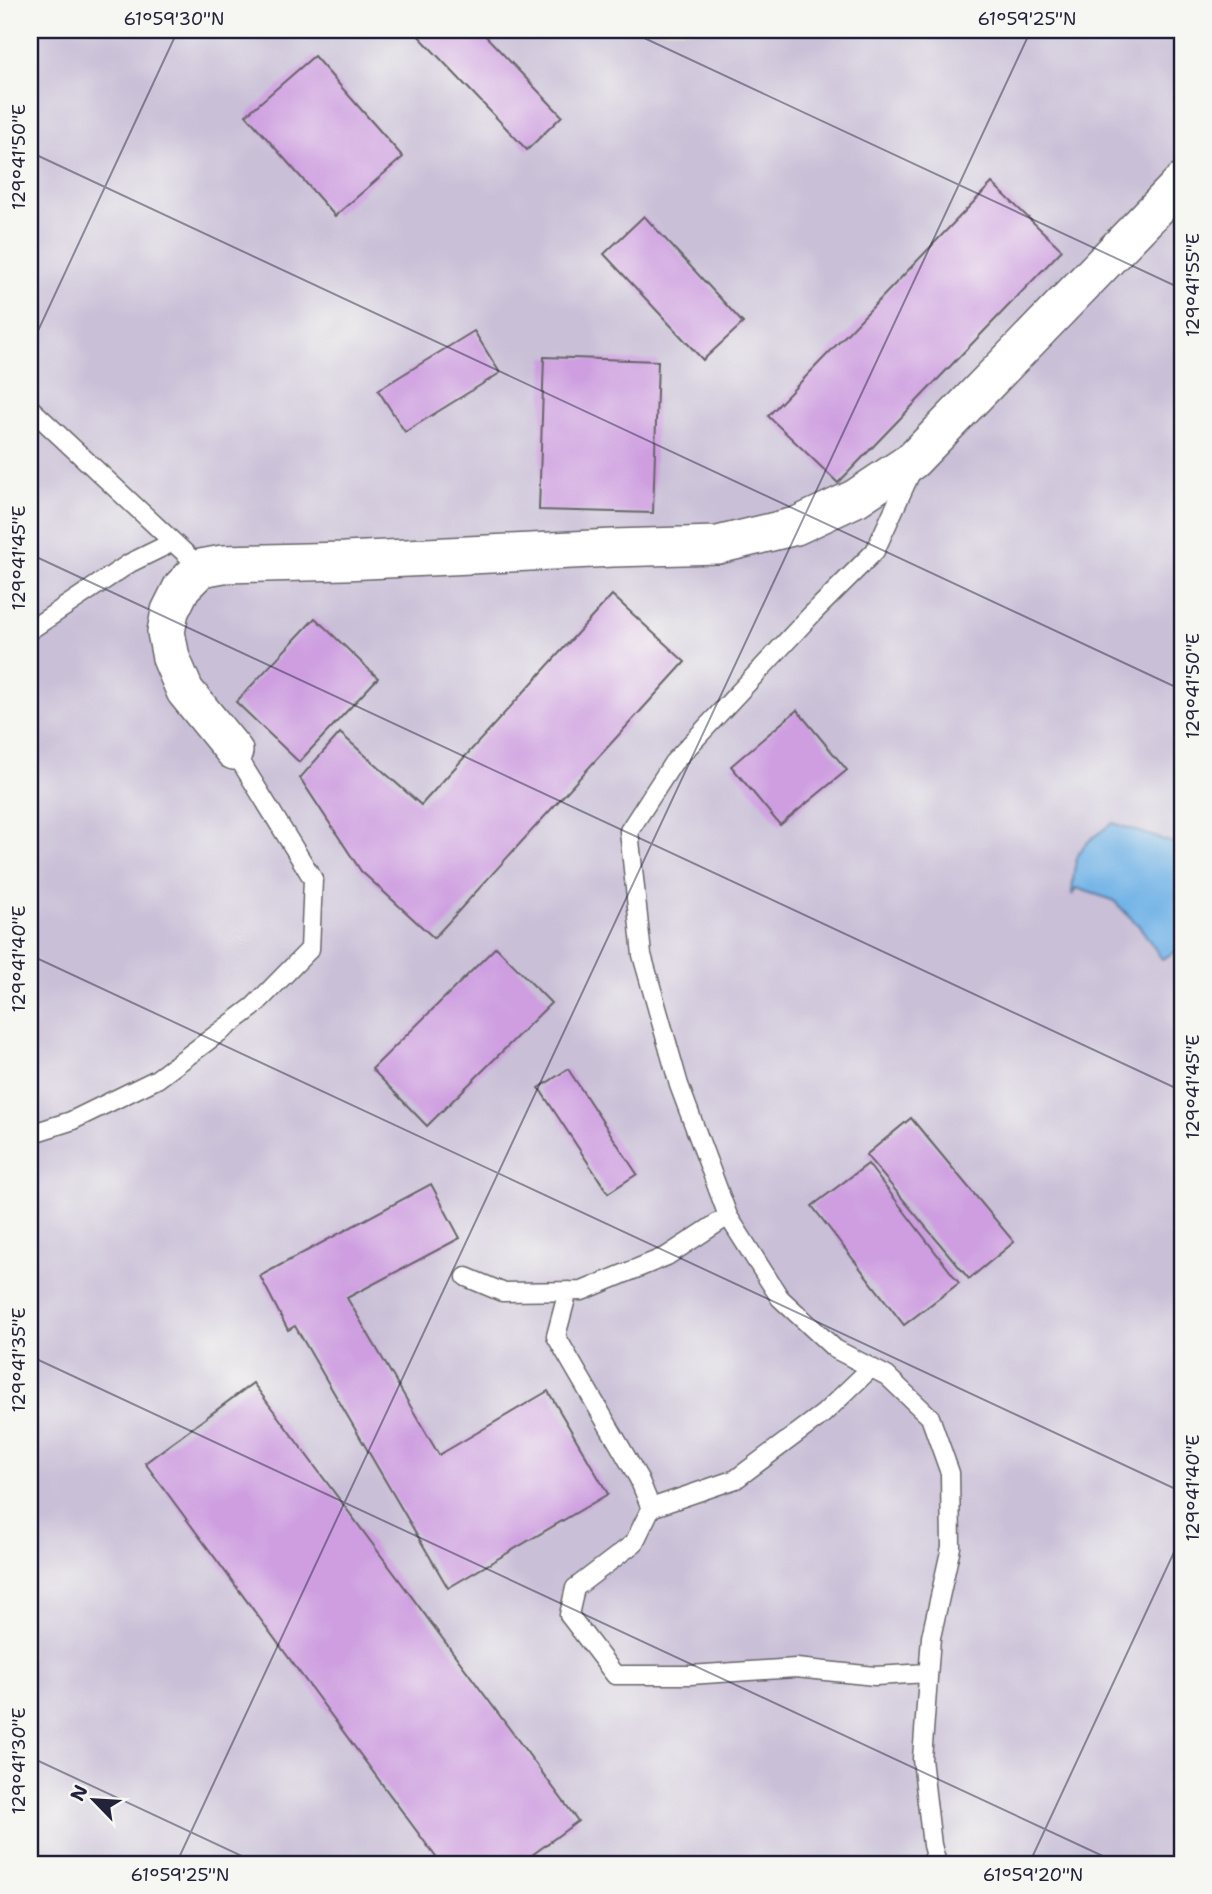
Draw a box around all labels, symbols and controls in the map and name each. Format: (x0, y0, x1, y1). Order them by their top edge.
text: 61°59'30"N (124, 7, 224, 31)
text: 61°59'25"N (978, 7, 1076, 31)
text: 129°41'50"E (7, 104, 31, 210)
text: 129°41'55"E (1181, 233, 1205, 337)
text: 129°41'45"E (7, 506, 31, 610)
text: 129°41'50"E (1181, 633, 1205, 739)
text: 129°41'40"E (7, 905, 31, 1013)
text: 129°41'45"E (1181, 1035, 1205, 1139)
text: 129°41'35"E (7, 1307, 31, 1413)
text: 129°41'40"E (1181, 1434, 1205, 1542)
text: 129°41'30"E (7, 1707, 31, 1815)
north arrow (60, 1764, 130, 1834)
text: N (65, 1781, 94, 1805)
text: 61°59'25"N (131, 1863, 229, 1887)
text: 61°59'20"N (983, 1863, 1083, 1887)

